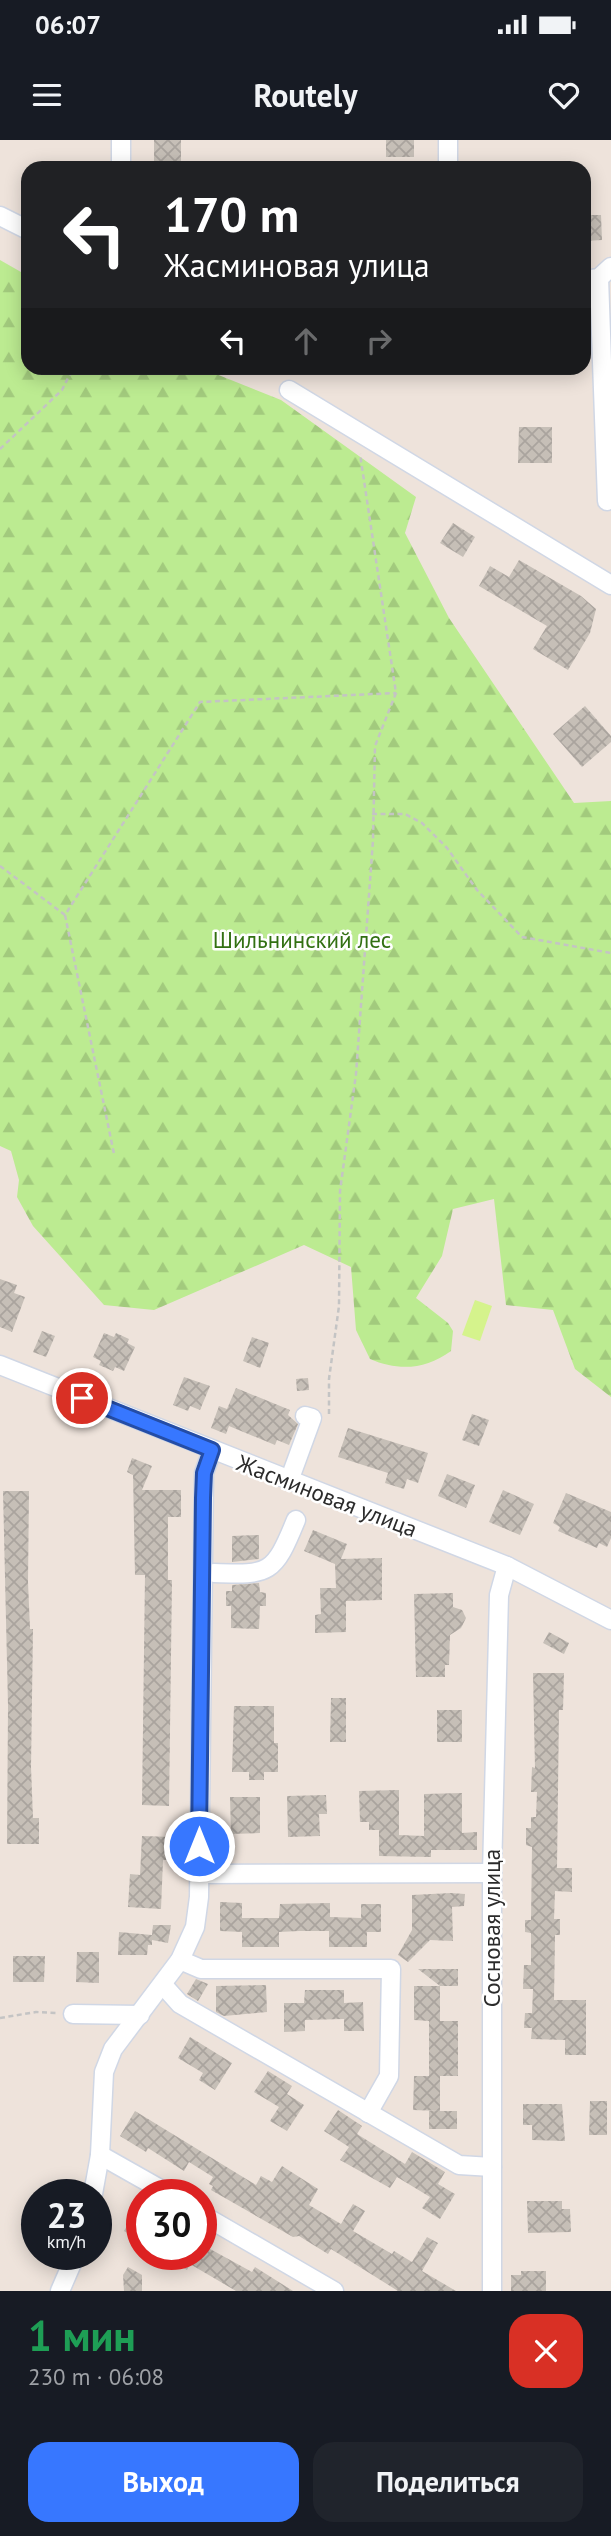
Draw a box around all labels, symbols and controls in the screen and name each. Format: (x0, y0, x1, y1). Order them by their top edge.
text: 06:07 (35, 8, 101, 41)
text: Routely (253, 74, 358, 116)
icon: menu (28, 76, 66, 114)
icon: heart (545, 76, 583, 114)
text: 170 m (164, 182, 299, 246)
icon: left (49, 189, 140, 280)
text: Жасминовая улица (164, 244, 430, 286)
icon: left (214, 322, 252, 360)
icon: ahead (287, 322, 325, 360)
icon: right (360, 322, 398, 360)
park label: Шильнинский лес (213, 925, 391, 954)
pin (52, 1368, 112, 1428)
icon: arrive (63, 1379, 101, 1417)
street label: Жасминовая улица (232, 1447, 422, 1543)
position arrow (162, 1809, 236, 1883)
street label: Сосновая улица (477, 1849, 506, 2007)
speed limit sign: 30 (126, 2179, 217, 2270)
text: 23 (47, 2192, 86, 2238)
text: km/h (47, 2230, 86, 2253)
text: 1 мин (28, 2308, 136, 2363)
button: close (509, 2314, 583, 2388)
text: 230 m · 06:08 (28, 2362, 164, 2391)
button: Выход (28, 2442, 299, 2522)
button: Поделиться (313, 2442, 583, 2522)

